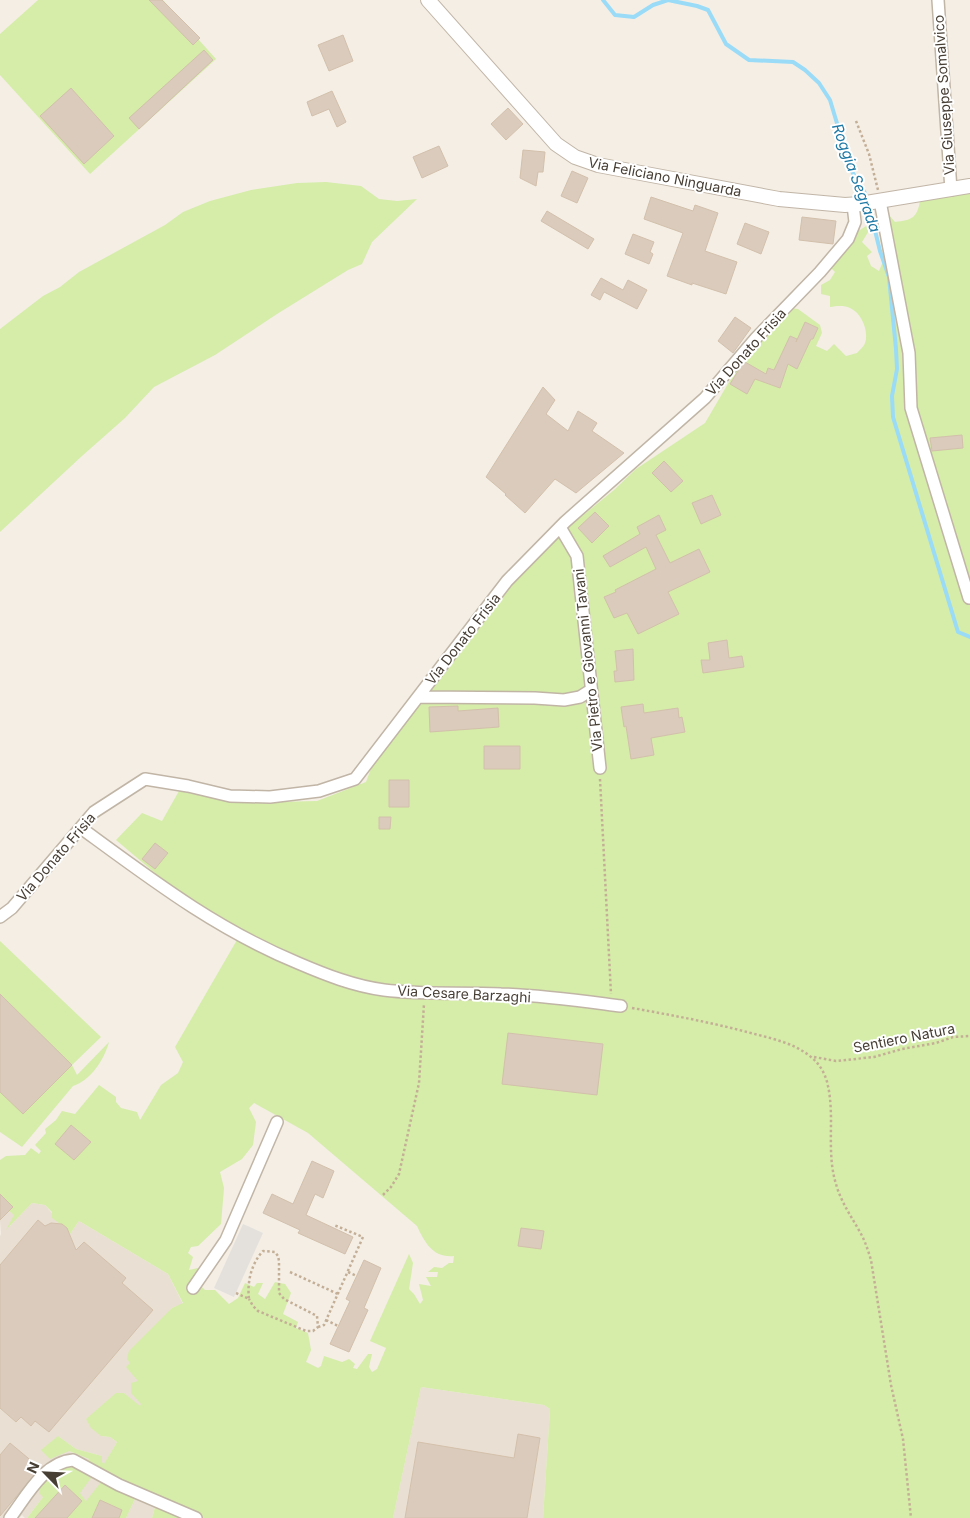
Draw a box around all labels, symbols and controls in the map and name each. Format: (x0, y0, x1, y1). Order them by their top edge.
street label: Via Giuseppe Somalvico (929, 14, 958, 176)
water label: Roggia Segrada (828, 121, 885, 235)
street label: Via Feliciano Ninguarda (587, 153, 743, 200)
street label: Via Donato Frisia (702, 304, 789, 399)
street label: Via Pietro e Giovanni Tavani (569, 568, 606, 752)
street label: Via Donato Frisia (422, 589, 504, 688)
street label: Via Donato Frisia (13, 809, 99, 904)
street label: Via Cesare Barzaghi (397, 982, 531, 1005)
street label: Sentiero Natura (852, 1019, 956, 1056)
north arrow (20, 1448, 70, 1498)
text: N (23, 1459, 43, 1476)

